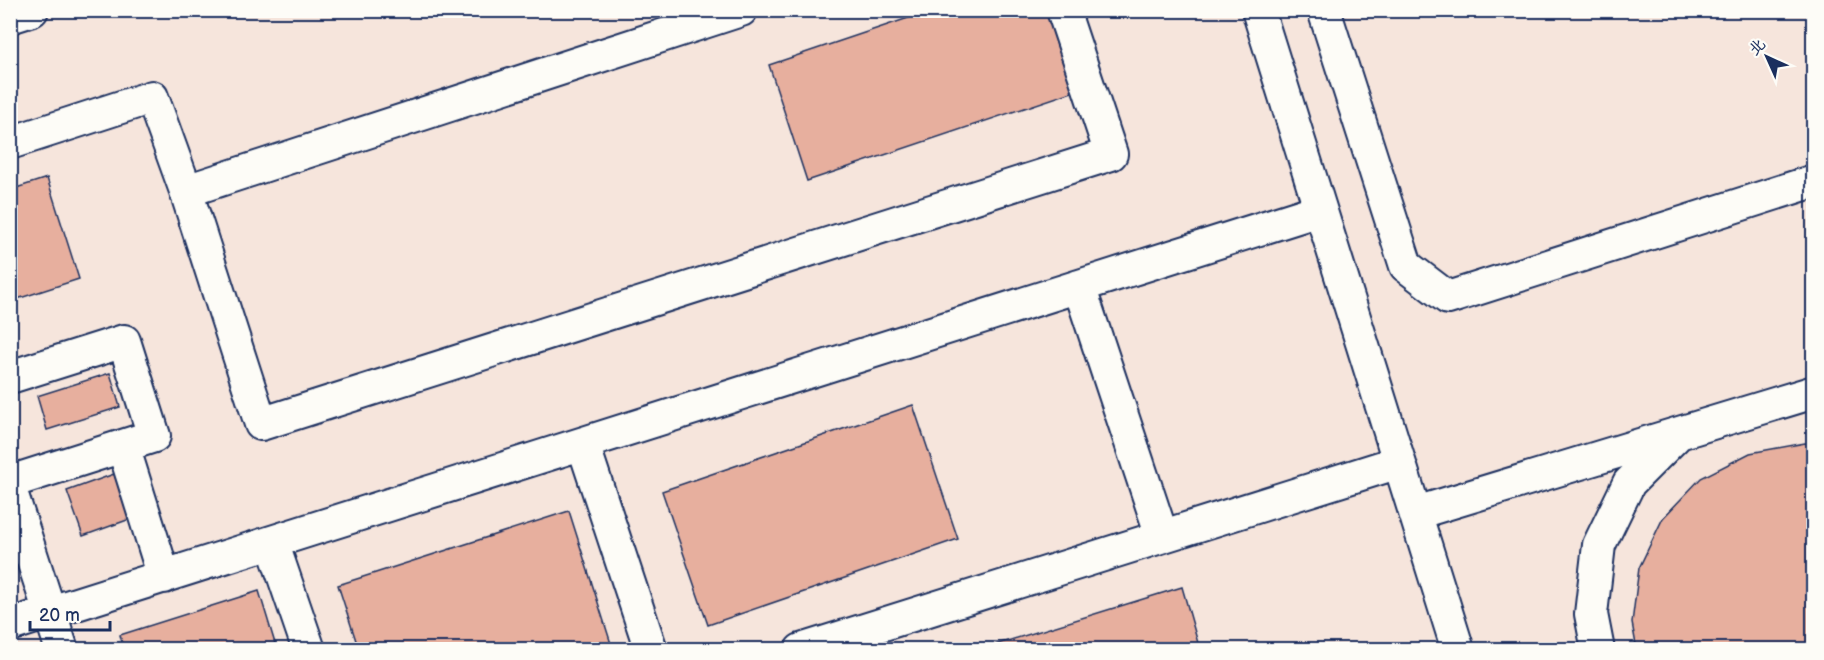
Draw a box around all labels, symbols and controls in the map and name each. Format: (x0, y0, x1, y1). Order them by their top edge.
north arrow (1737, 27, 1797, 87)
text: 北 (1745, 35, 1770, 60)
scale bar (30, 594, 110, 632)
text: 20 m (39, 605, 80, 626)

